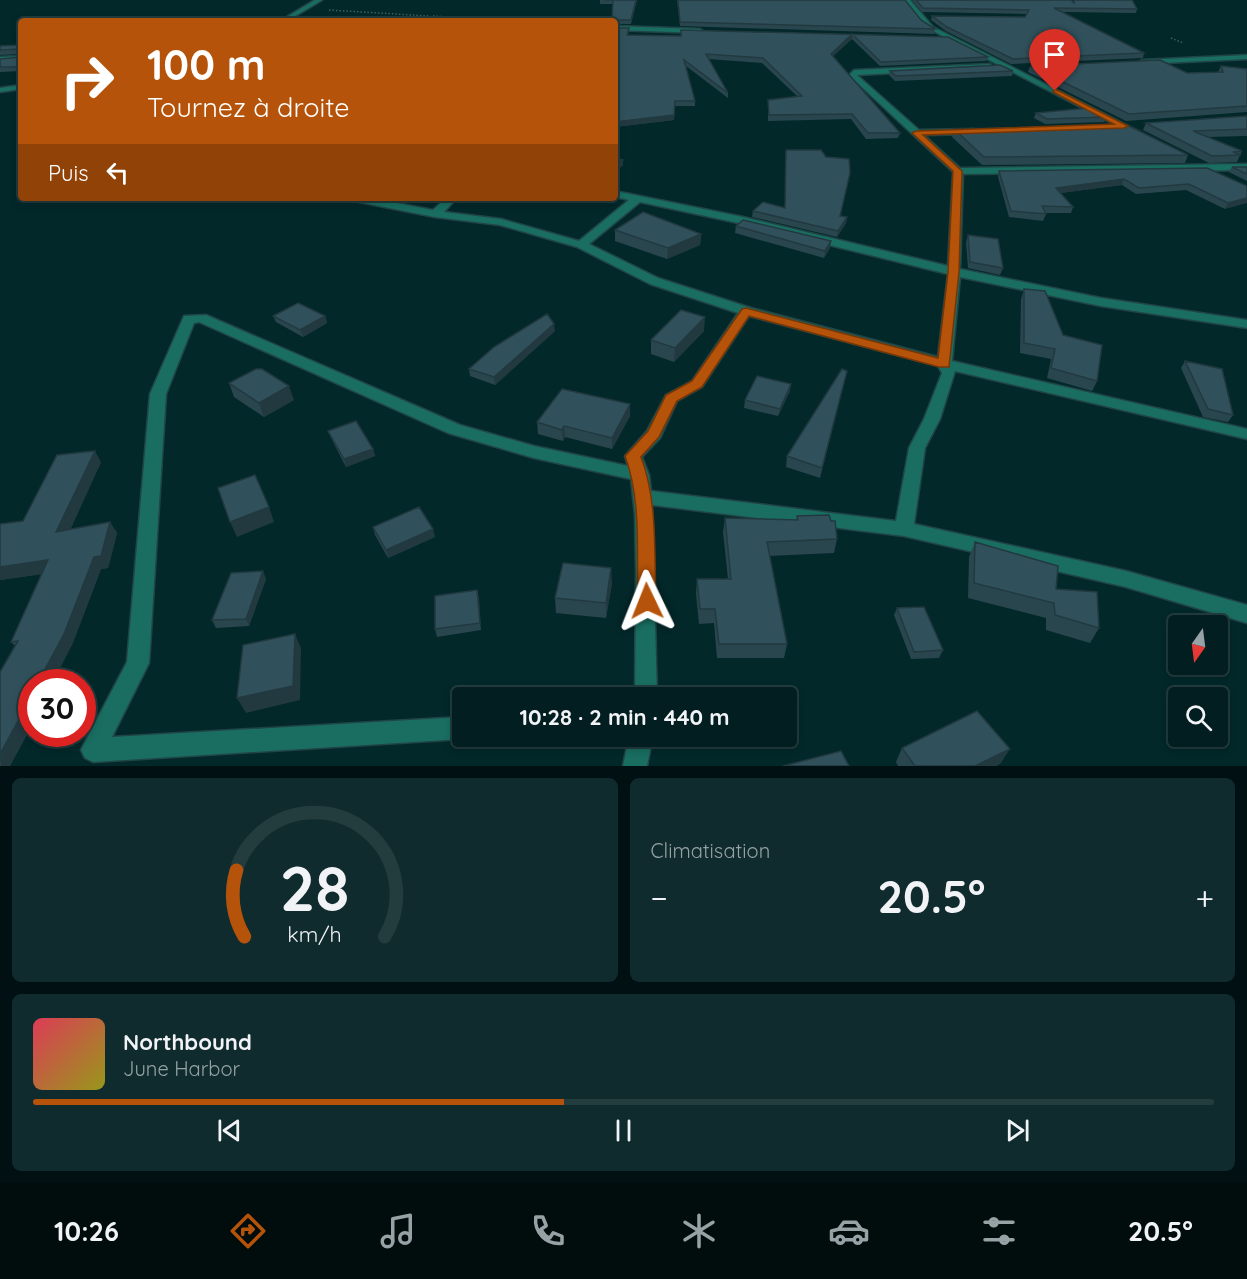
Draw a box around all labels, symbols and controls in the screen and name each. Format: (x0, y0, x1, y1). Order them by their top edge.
pin (1029, 29, 1080, 91)
text: 100 m (147, 38, 265, 91)
icon: arrive (1038, 38, 1071, 71)
icon: right (48, 42, 126, 120)
text: Tournez à droite (147, 90, 350, 124)
icon: left (101, 156, 134, 189)
text: Puis (48, 159, 89, 187)
position arrow (615, 569, 679, 633)
north arrow (1168, 615, 1228, 675)
map controls (1168, 615, 1228, 747)
speed limit sign: 30 (18, 669, 96, 747)
button: search (1168, 687, 1228, 747)
text: 10:28 · 2 min · 440 m (519, 703, 730, 731)
text: Climatisation (651, 838, 770, 863)
text: 28 (280, 849, 350, 927)
text: 20.5° (878, 868, 986, 924)
text: − (651, 877, 668, 918)
text: + (1195, 877, 1214, 918)
text: km/h (288, 921, 342, 947)
text: Northbound (123, 1028, 252, 1056)
text: June Harbor (123, 1056, 240, 1081)
icon: previous (213, 1114, 246, 1147)
icon: pause (607, 1114, 640, 1147)
icon: next (1001, 1114, 1034, 1147)
icon: directions (227, 1210, 269, 1252)
icon: music (377, 1210, 419, 1252)
icon: phone (527, 1210, 569, 1252)
icon: climate (678, 1210, 720, 1252)
icon: car (828, 1210, 870, 1252)
icon: filters (978, 1210, 1020, 1252)
text: 10:26 (54, 1214, 119, 1248)
text: 20.5° (1128, 1214, 1193, 1248)

